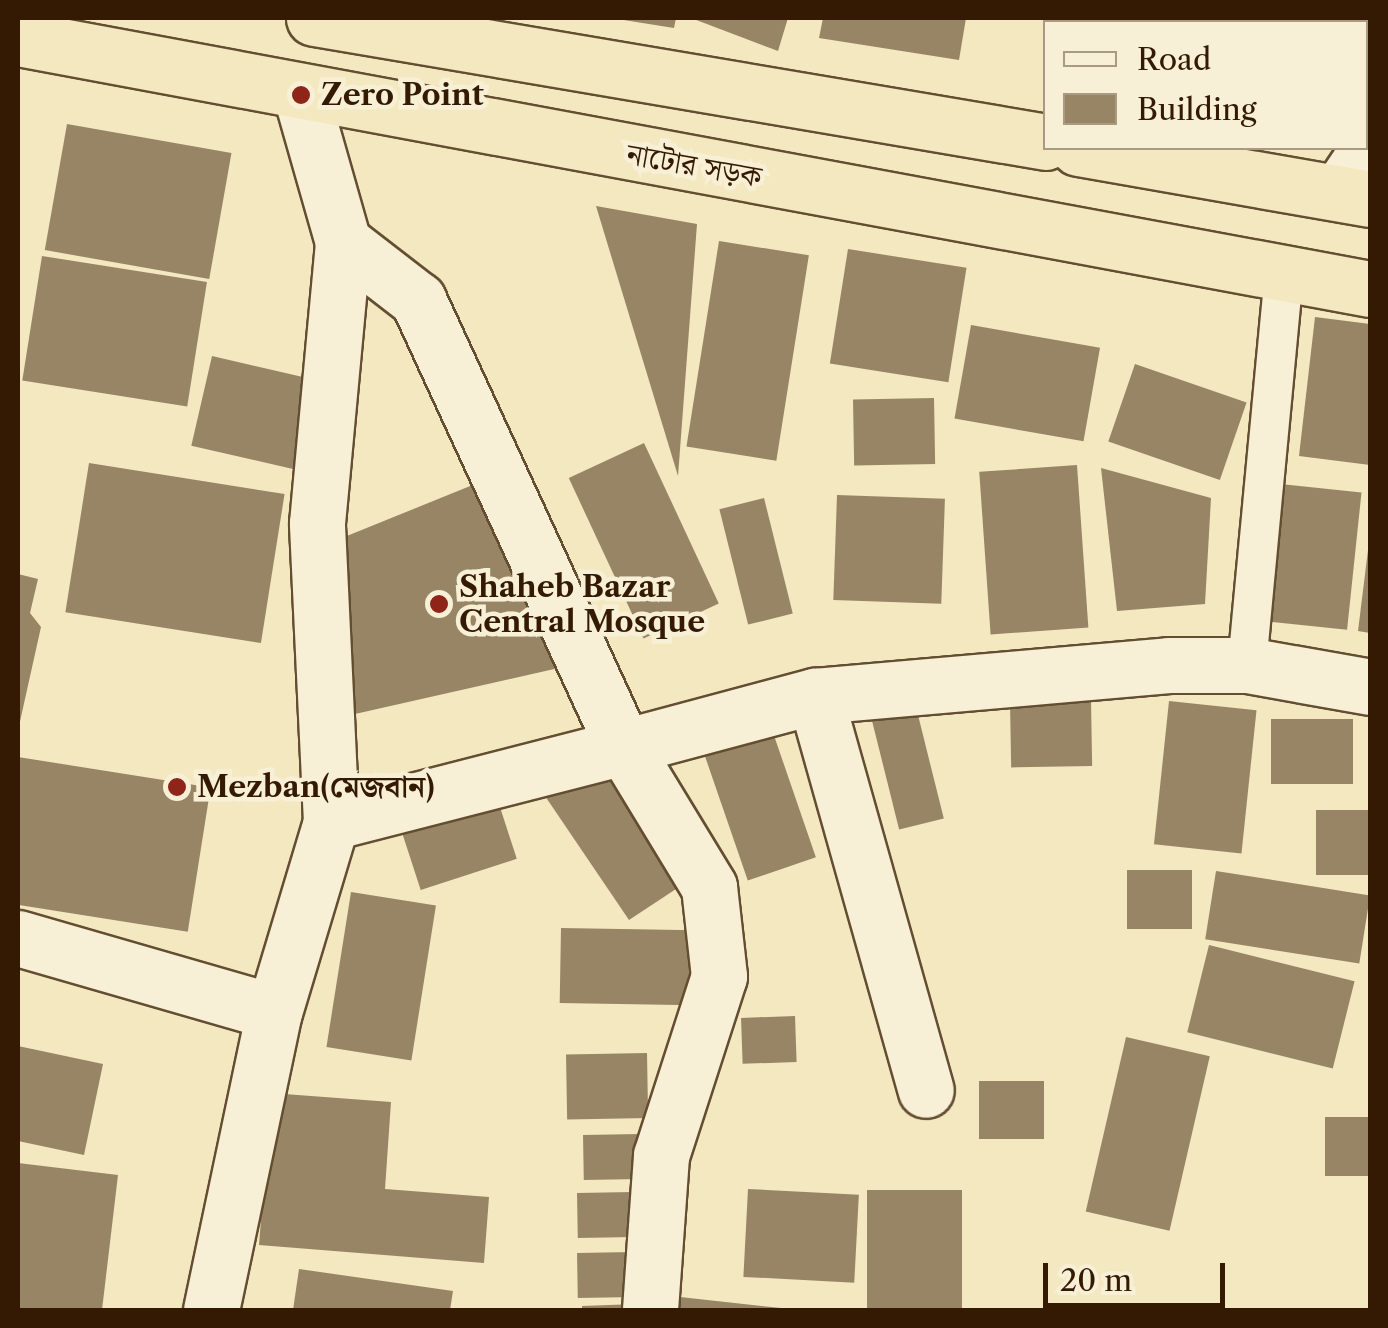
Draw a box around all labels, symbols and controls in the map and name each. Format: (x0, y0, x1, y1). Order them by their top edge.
legend (1043, 20, 1368, 150)
text: Road (1137, 41, 1211, 78)
place label: Zero Point (321, 77, 484, 113)
marker: Zero Point (290, 84, 312, 106)
text: Building (1137, 91, 1257, 128)
street label: নাটোর সড়ক (624, 136, 764, 196)
place label: Shaheb Bazar Central Mosque (459, 569, 705, 640)
marker: Shaheb Bazar Central Mosque (428, 593, 450, 615)
place label: Mezban(মেজবান) (197, 769, 435, 805)
marker: Mezban(মেজবান) (166, 776, 188, 798)
scale bar (1048, 1243, 1230, 1305)
text: 20 m (1060, 1262, 1132, 1299)

